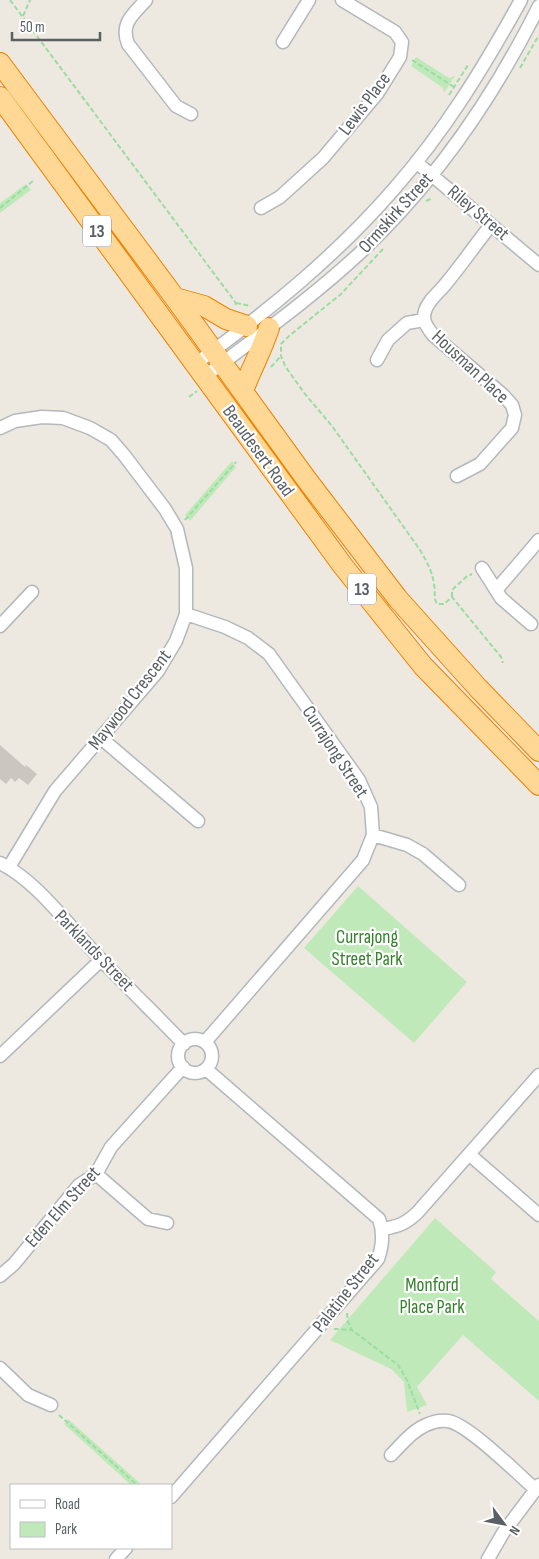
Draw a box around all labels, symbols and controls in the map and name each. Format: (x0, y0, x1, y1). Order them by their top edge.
scale bar (12, 10, 100, 42)
text: 50 m (20, 18, 45, 37)
street label: Lewis Place (334, 68, 396, 140)
street label: Ormskirk Street (354, 168, 438, 258)
street label: Riley Street (442, 180, 514, 246)
road number: 13 (83, 216, 111, 247)
street label: Housman Place (427, 326, 513, 408)
street label: Beaudesert Road (217, 401, 299, 501)
road number: 13 (348, 574, 376, 604)
street label: Maywood Crescent (84, 645, 176, 755)
street label: Currajong Street (297, 702, 373, 803)
street label: Parklands Street (49, 905, 139, 997)
park label: Currajong Street Park (332, 926, 403, 971)
street label: Eden Elm Street (21, 1162, 106, 1252)
street label: Palatine Street (308, 1249, 384, 1337)
park label: Monford Place Park (400, 1274, 465, 1319)
legend (10, 1484, 172, 1549)
text: Road (55, 1495, 80, 1514)
north arrow (479, 1499, 529, 1549)
text: Park (55, 1520, 77, 1539)
text: N (505, 1523, 524, 1538)

